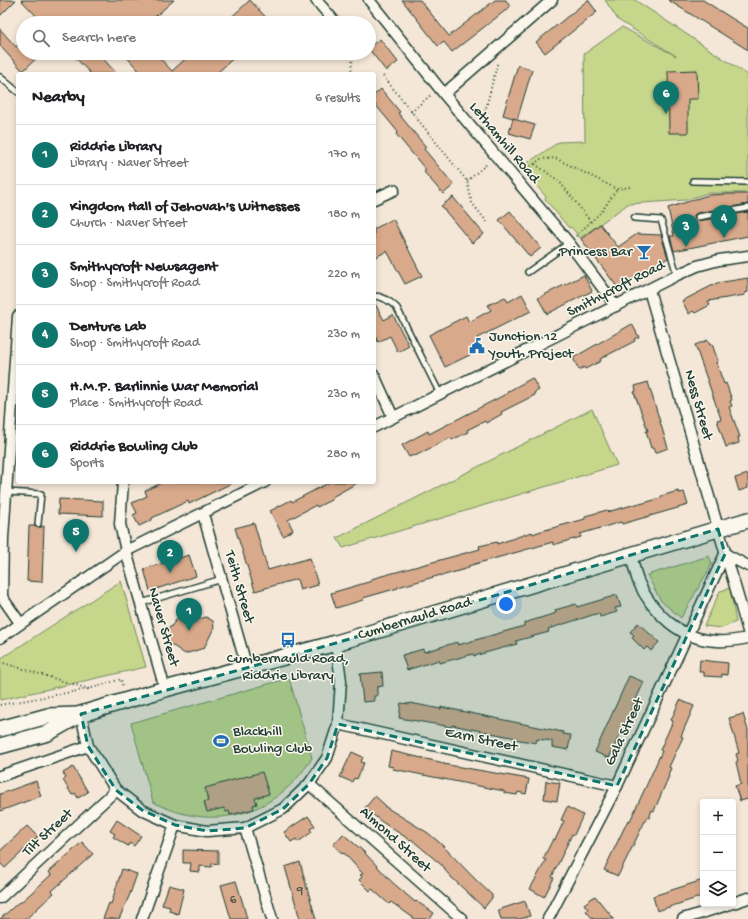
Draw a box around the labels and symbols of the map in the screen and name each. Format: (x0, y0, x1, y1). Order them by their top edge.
pin: 6 (653, 81, 679, 114)
street label: Lethamhill Road (465, 99, 544, 188)
pin: 4 (711, 205, 737, 238)
pin: 3 (673, 214, 699, 247)
place label: Princess Bar (558, 243, 634, 261)
bar icon: Princess Bar (635, 243, 653, 261)
street label: Smithycroft Road (564, 256, 669, 321)
place label: Junction 12 Youth Project (487, 328, 575, 363)
public building icon: Junction 12 Youth Project (468, 337, 486, 355)
street label: Ness Street (679, 368, 717, 444)
pin: 5 (63, 519, 89, 552)
pin: 2 (157, 540, 183, 573)
street label: Teith Street (220, 548, 258, 627)
street label: Naver Street (143, 585, 183, 670)
street label: Cumbernauld Road (356, 593, 475, 645)
your location (496, 594, 516, 614)
pin: 1 (176, 598, 202, 631)
bus stop icon: Cumbernauld Road, Riddrie Library (279, 631, 297, 649)
place label: Cumbernauld Road, Riddrie Library (227, 650, 349, 685)
street label: Gala Street (601, 693, 649, 769)
place label: Blackhill Bowling Club (232, 723, 312, 758)
street label: Earn Street (443, 724, 521, 757)
sports icon: Blackhill Bowling Club (212, 732, 230, 750)
street label: Almond Street (356, 803, 436, 878)
street label: Tilt Street (18, 804, 78, 861)
house number: 9 (296, 884, 304, 899)
house number: 6 (230, 893, 237, 908)

